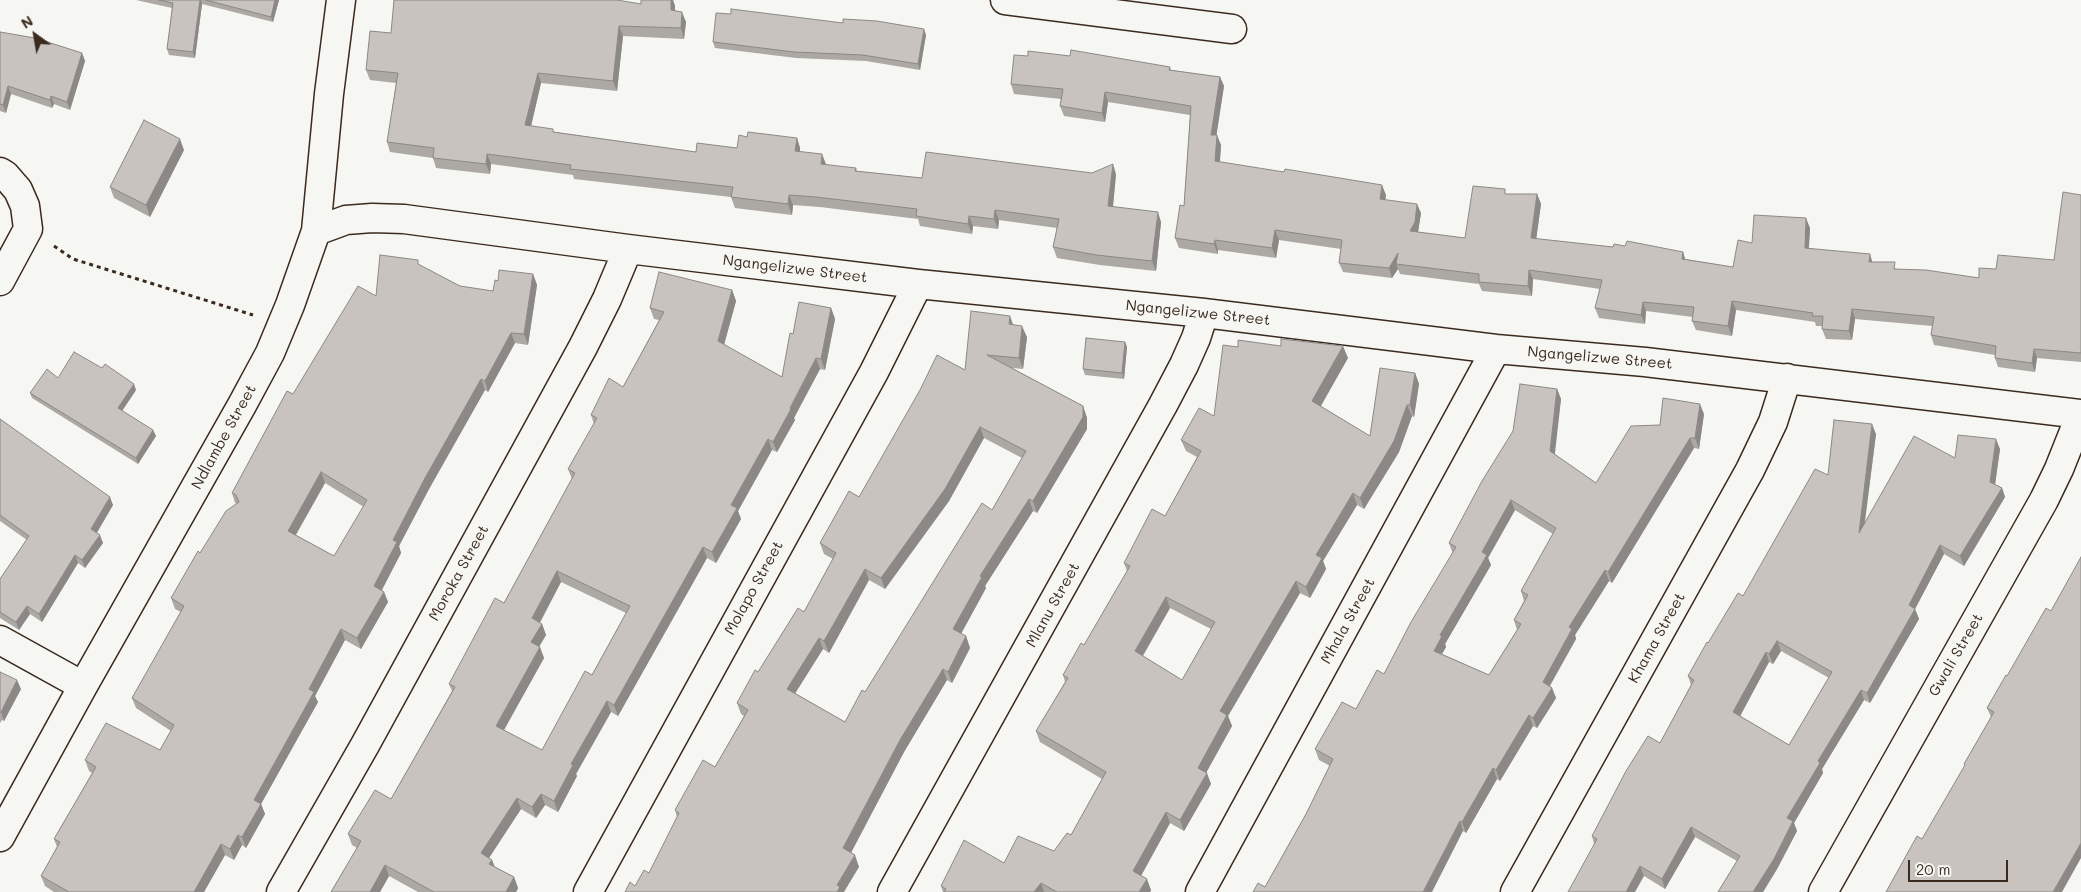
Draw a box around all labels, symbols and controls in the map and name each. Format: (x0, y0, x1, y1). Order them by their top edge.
north arrow (10, 10, 60, 60)
text: N (17, 11, 36, 33)
street label: Ngangelizwe Street (722, 251, 868, 287)
street label: Ngangelizwe Street (1125, 296, 1271, 330)
street label: Ngangelizwe Street (1527, 343, 1673, 373)
street label: Ndlambe Street (188, 381, 260, 493)
street label: Moroka Street (425, 522, 493, 624)
street label: Molapo Street (721, 538, 787, 638)
street label: Mlanu Street (1022, 559, 1084, 651)
street label: Mhala Street (1317, 575, 1379, 667)
street label: Khama Street (1625, 590, 1689, 686)
street label: Gwali Street (1925, 610, 1987, 700)
scale bar (1911, 850, 2011, 882)
text: 20 m (1916, 859, 1950, 879)

